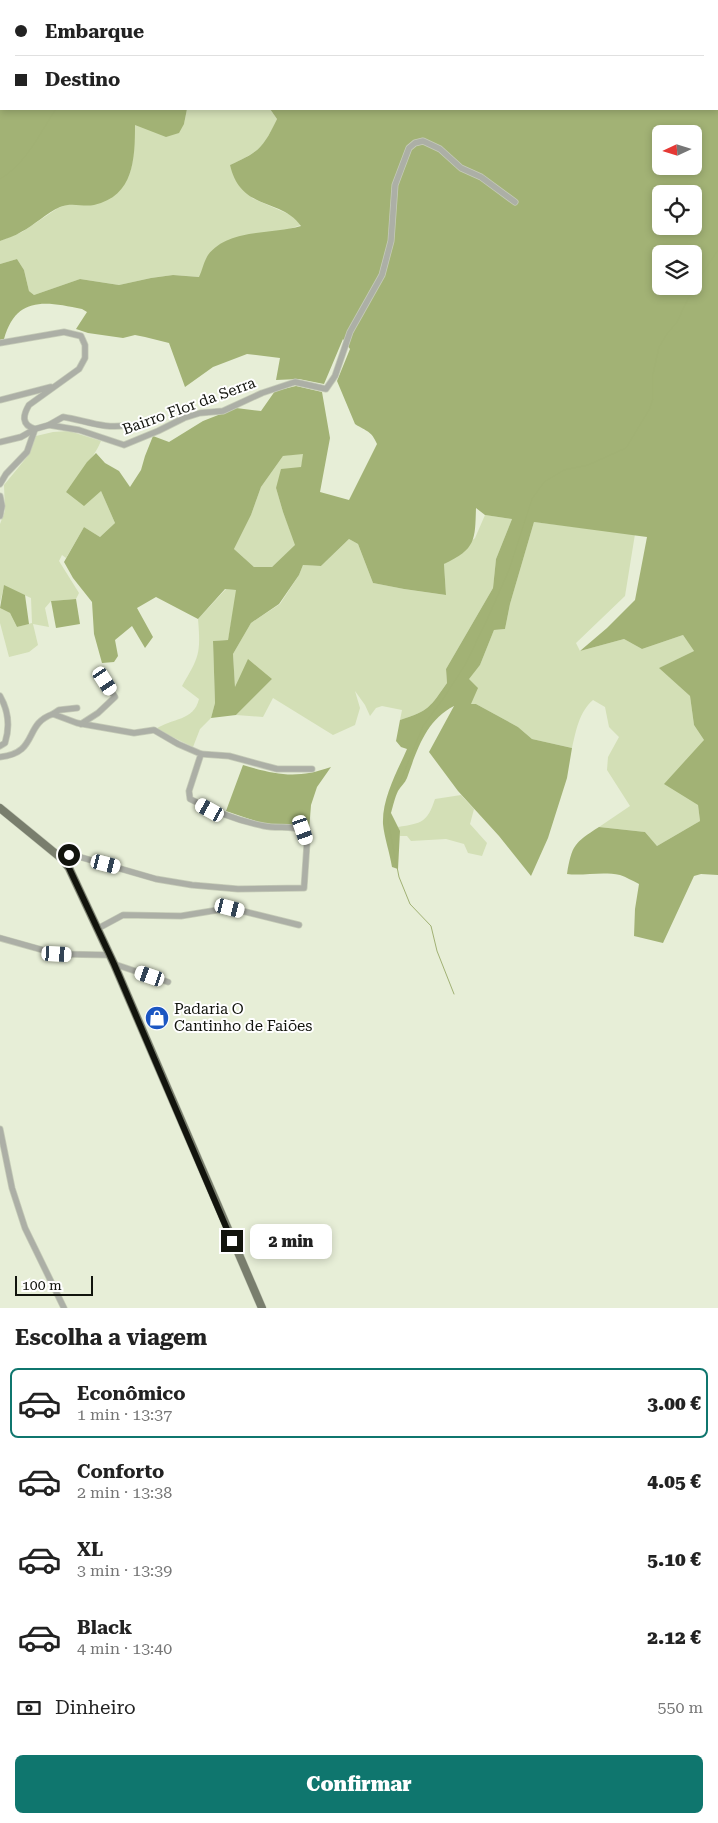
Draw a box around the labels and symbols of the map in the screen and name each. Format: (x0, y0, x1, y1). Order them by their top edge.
north arrow (652, 125, 702, 175)
street label: Bairro Flor da Serra (120, 374, 258, 438)
car (90, 664, 119, 698)
car (193, 796, 226, 824)
car (291, 813, 314, 847)
route start (58, 844, 80, 866)
car (89, 853, 122, 875)
car (213, 897, 246, 919)
car (41, 946, 72, 962)
car (133, 964, 166, 988)
place label: Padaria O Cantinho de Faiões (174, 1000, 312, 1035)
shop icon: Padaria O Cantinho de Faiões (144, 1005, 170, 1031)
callout: 2 min (250, 1224, 332, 1258)
route end (221, 1230, 243, 1252)
scale bar (15, 1273, 92, 1296)

